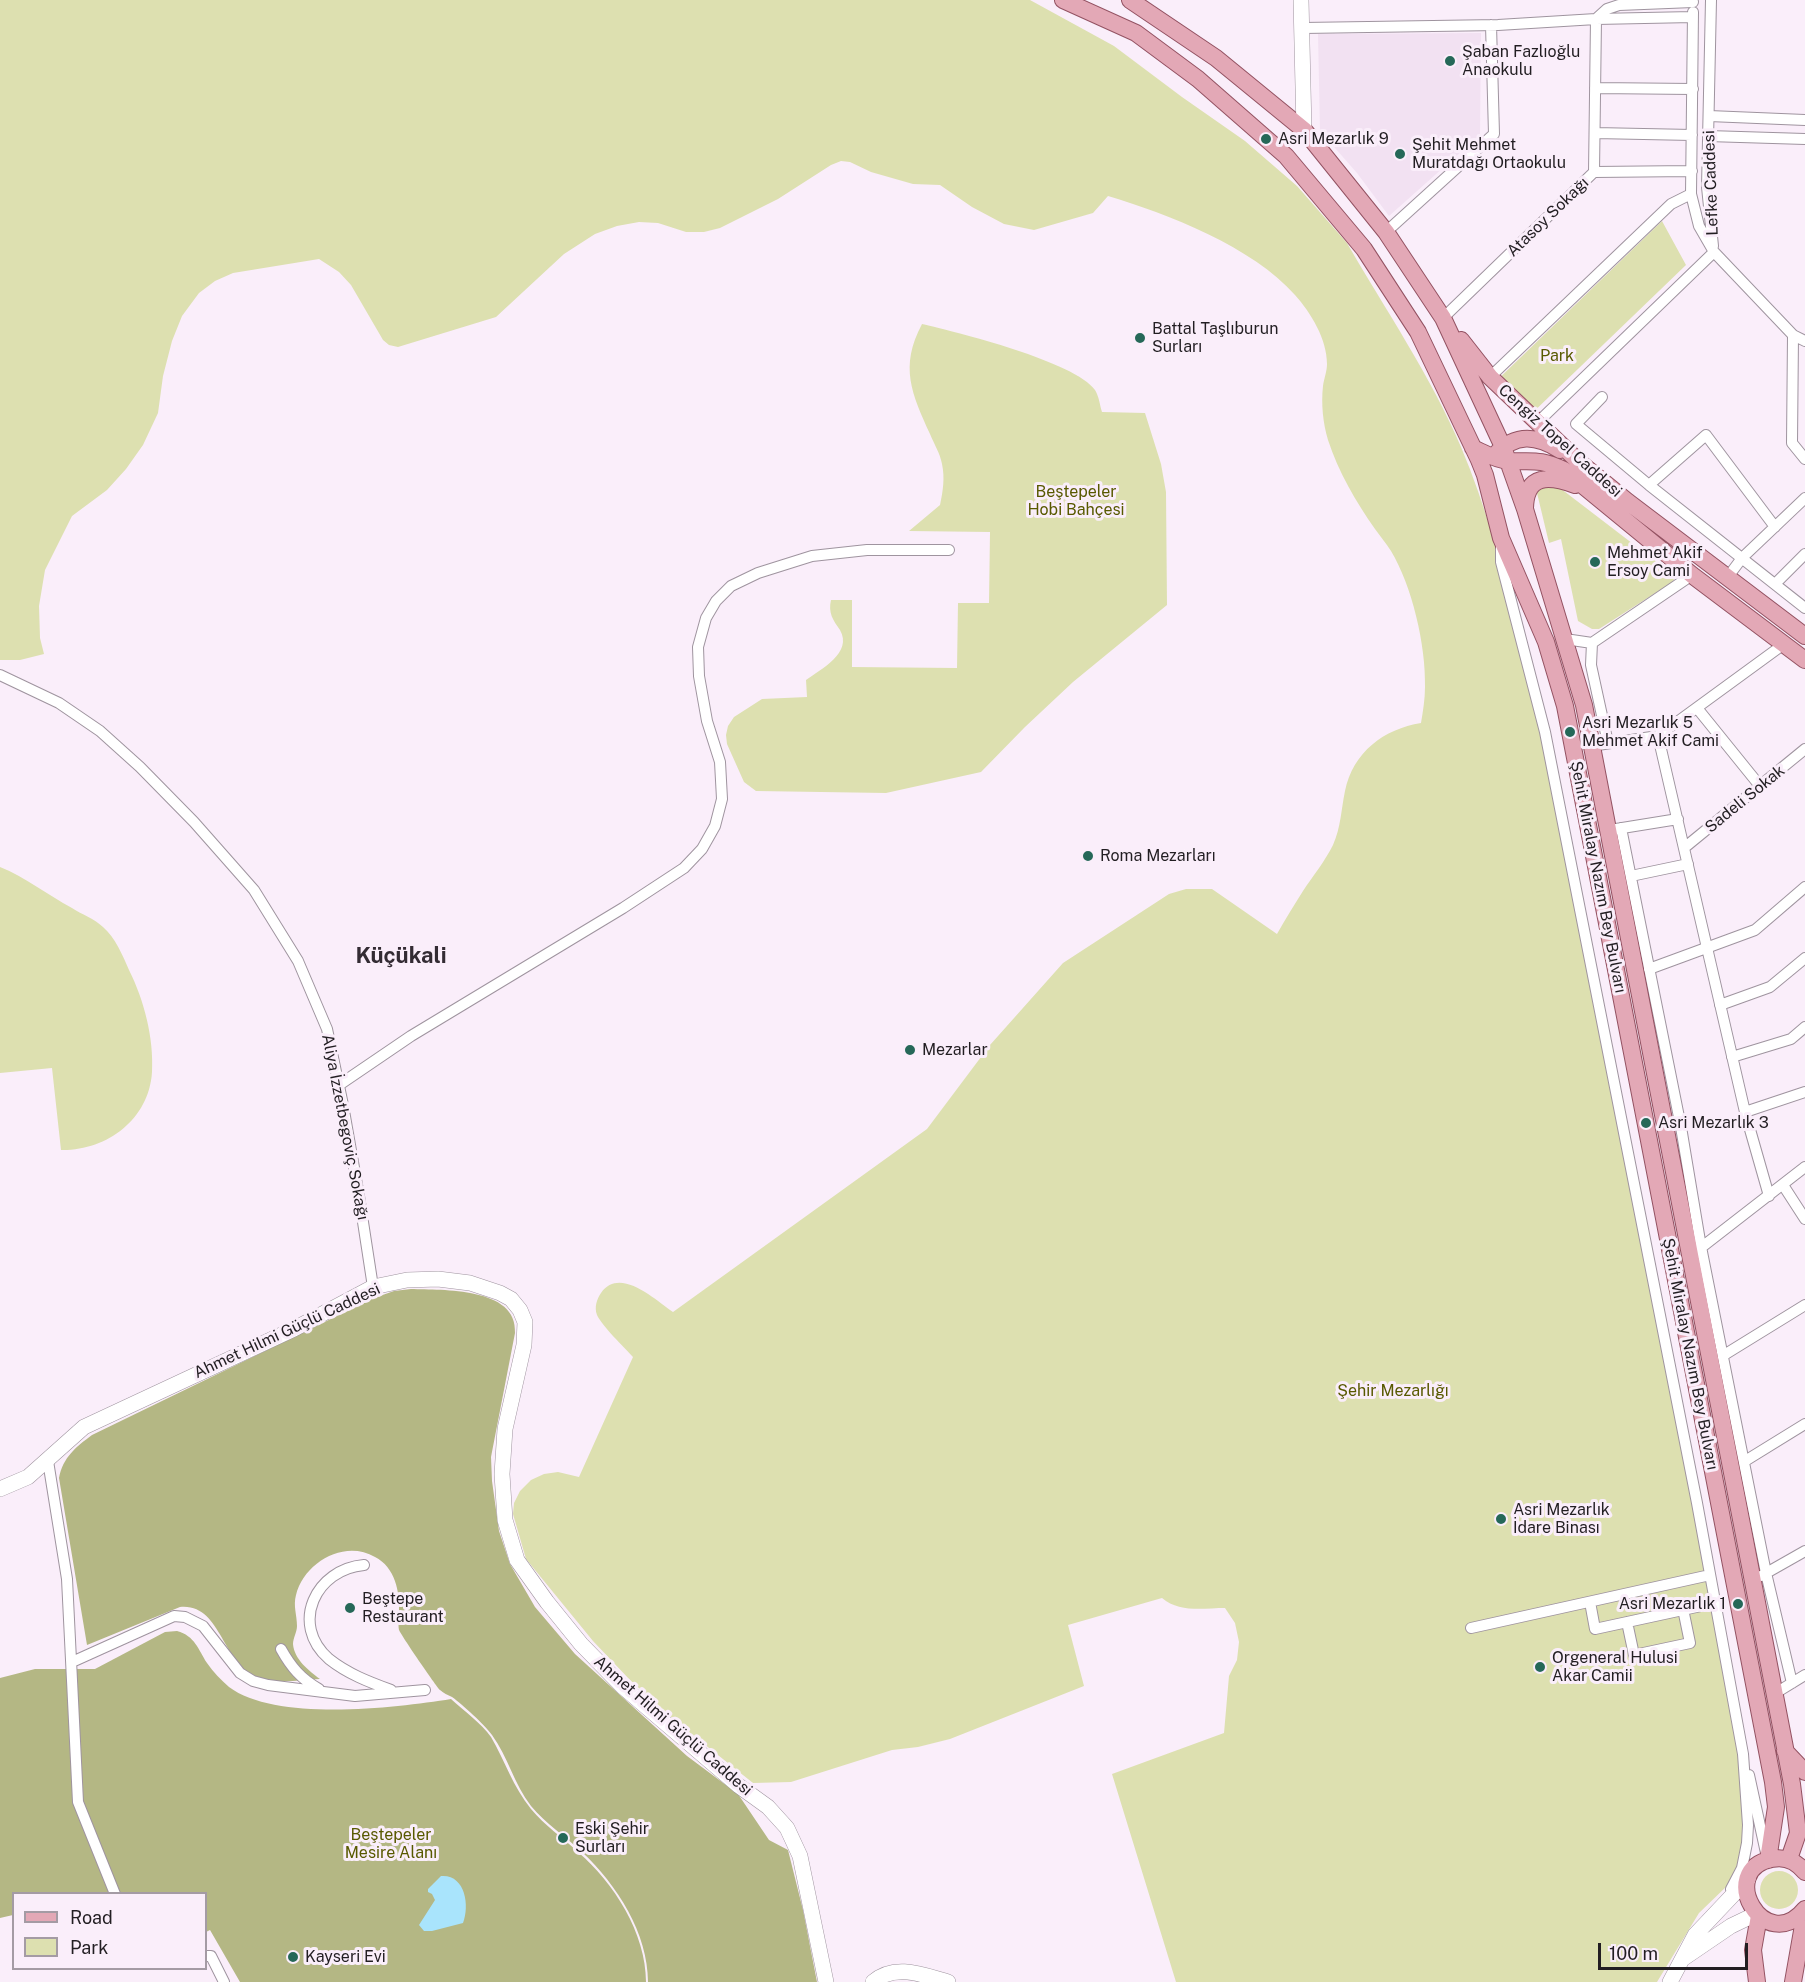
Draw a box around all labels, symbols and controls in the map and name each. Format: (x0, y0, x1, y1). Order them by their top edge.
place label: Şaban Fazlıoğlu Anaokulu (1462, 42, 1580, 80)
marker: Şaban Fazlıoğlu Anaokulu (1443, 54, 1457, 68)
place label: Asri Mezarlık 9 (1278, 129, 1389, 149)
street label: Lefke Caddesi (1700, 130, 1722, 236)
marker: Asri Mezarlık 9 (1259, 132, 1273, 146)
place label: Şehit Mehmet Muratdağı Ortaokulu (1412, 135, 1566, 173)
marker: Şehit Mehmet Muratdağı Ortaokulu (1393, 147, 1407, 161)
street label: Atasoy Sokağı (1503, 173, 1593, 261)
place label: Battal Taşlıburun Surları (1152, 319, 1278, 357)
marker: Battal Taşlıburun Surları (1133, 331, 1147, 345)
park label: Park (1540, 346, 1574, 366)
street label: Cengiz Topel Caddesi (1494, 381, 1626, 501)
park label: Beştepeler Hobi Bahçesi (1027, 482, 1125, 520)
place label: Mehmet Akif Ersoy Cami (1607, 543, 1703, 581)
marker: Mehmet Akif Ersoy Cami (1588, 555, 1602, 569)
place label: Asri Mezarlık 5 Mehmet Akif Cami (1582, 713, 1719, 751)
marker: Asri Mezarlık 5 Mehmet Akif Cami (1563, 725, 1577, 739)
street label: Şehit Miralay Nazım Bey Bulvarı (1566, 759, 1630, 995)
street label: Sadeli Sokak (1701, 761, 1789, 837)
place label: Roma Mezarları (1100, 846, 1216, 866)
marker: Roma Mezarları (1081, 849, 1095, 863)
district label: Küçükali (355, 943, 447, 969)
street label: Aliya İzzetbegoviç Sokağı (318, 1032, 372, 1222)
place label: Mezarlar (922, 1040, 988, 1060)
marker: Mezarlar (903, 1043, 917, 1057)
place label: Asri Mezarlık 3 (1658, 1113, 1769, 1133)
marker: Asri Mezarlık 3 (1639, 1116, 1653, 1130)
street label: Şehit Miralay Nazım Bey Bulvarı (1658, 1236, 1722, 1472)
street label: Ahmet Hilmi Güçlü Caddesi (191, 1279, 383, 1383)
park label: Şehir Mezarlığı (1337, 1381, 1449, 1401)
place label: Asri Mezarlık İdare Binası (1513, 1500, 1610, 1538)
marker: Asri Mezarlık İdare Binası (1494, 1512, 1508, 1526)
place label: Beştepe Restaurant (362, 1589, 444, 1627)
place label: Asri Mezarlık 1 (1619, 1594, 1726, 1614)
marker: Asri Mezarlık 1 (1731, 1597, 1745, 1611)
marker: Beştepe Restaurant (343, 1601, 357, 1615)
place label: Orgeneral Hulusi Akar Camii (1552, 1648, 1678, 1686)
street label: Ahmet Hilmi Güçlü Caddesi (590, 1652, 756, 1800)
marker: Orgeneral Hulusi Akar Camii (1533, 1660, 1547, 1674)
place label: Eski Şehir Surları (575, 1819, 649, 1857)
park label: Beştepeler Mesire Alanı (345, 1825, 437, 1863)
marker: Eski Şehir Surları (556, 1831, 570, 1845)
legend (12, 1892, 207, 1970)
text: Road (70, 1907, 113, 1928)
scale bar (1601, 1931, 1751, 1969)
text: Park (70, 1937, 108, 1958)
text: 100 m (1609, 1943, 1658, 1964)
place label: Kayseri Evi (305, 1947, 386, 1967)
marker: Kayseri Evi (286, 1950, 300, 1964)

